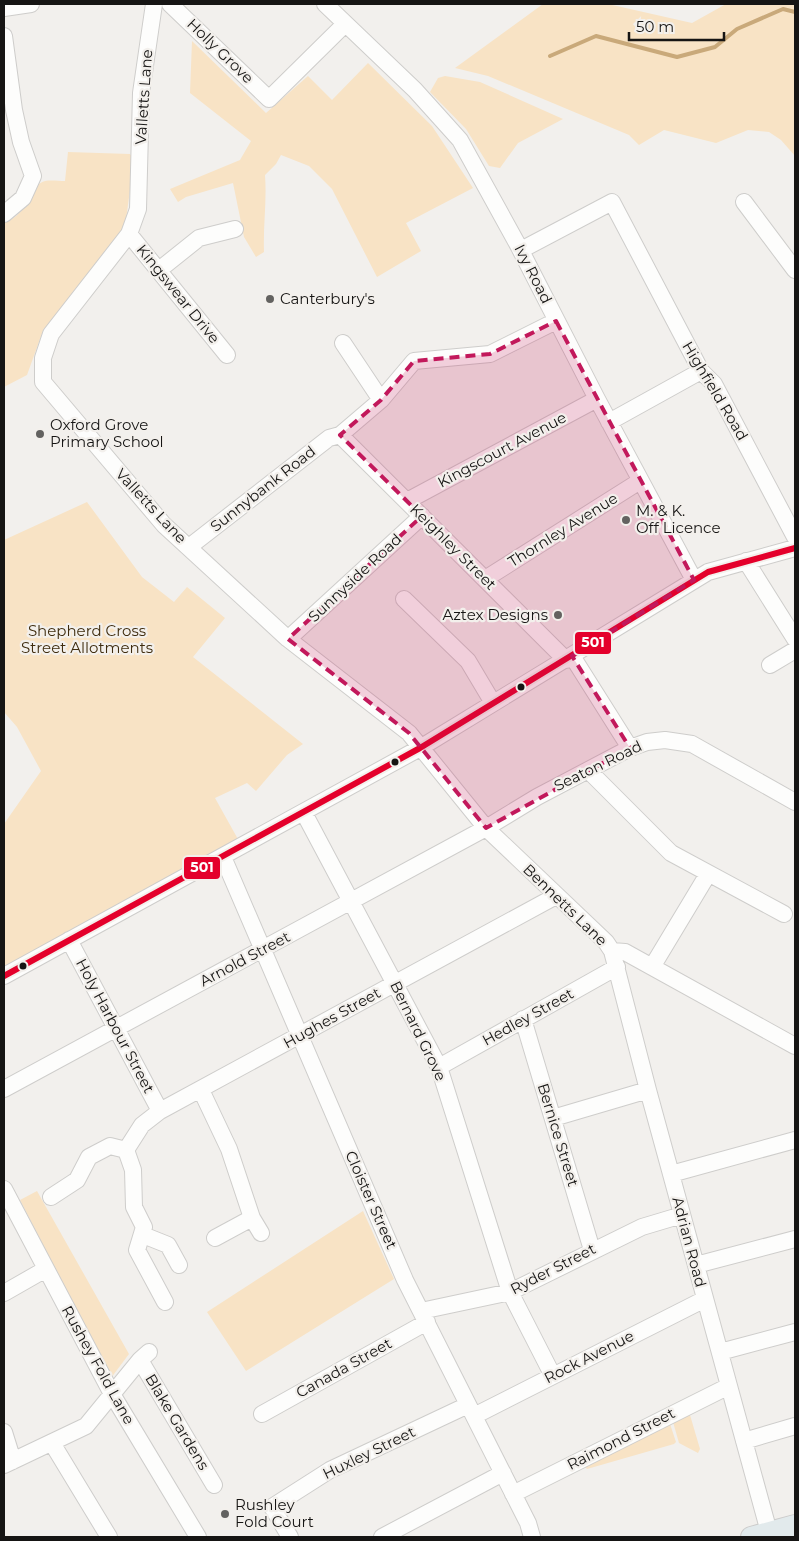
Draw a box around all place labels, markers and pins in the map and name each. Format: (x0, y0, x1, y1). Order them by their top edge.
place label: Canterbury's (280, 289, 375, 308)
marker: Canterbury's (264, 293, 276, 305)
place label: Oxford Grove Primary School (50, 415, 164, 451)
marker: Oxford Grove Primary School (34, 428, 46, 440)
place label: M. & K. Off Licence (636, 501, 720, 537)
marker: M. & K. Off Licence (620, 514, 632, 526)
place label: Aztex Designs (442, 605, 548, 624)
marker: Aztex Designs (552, 609, 564, 621)
unlabelled marker (516, 682, 526, 692)
unlabelled marker (390, 757, 400, 767)
unlabelled marker (18, 961, 28, 971)
place label: Rushley Fold Court (235, 1495, 314, 1531)
marker: Rushley Fold Court (219, 1508, 231, 1520)

